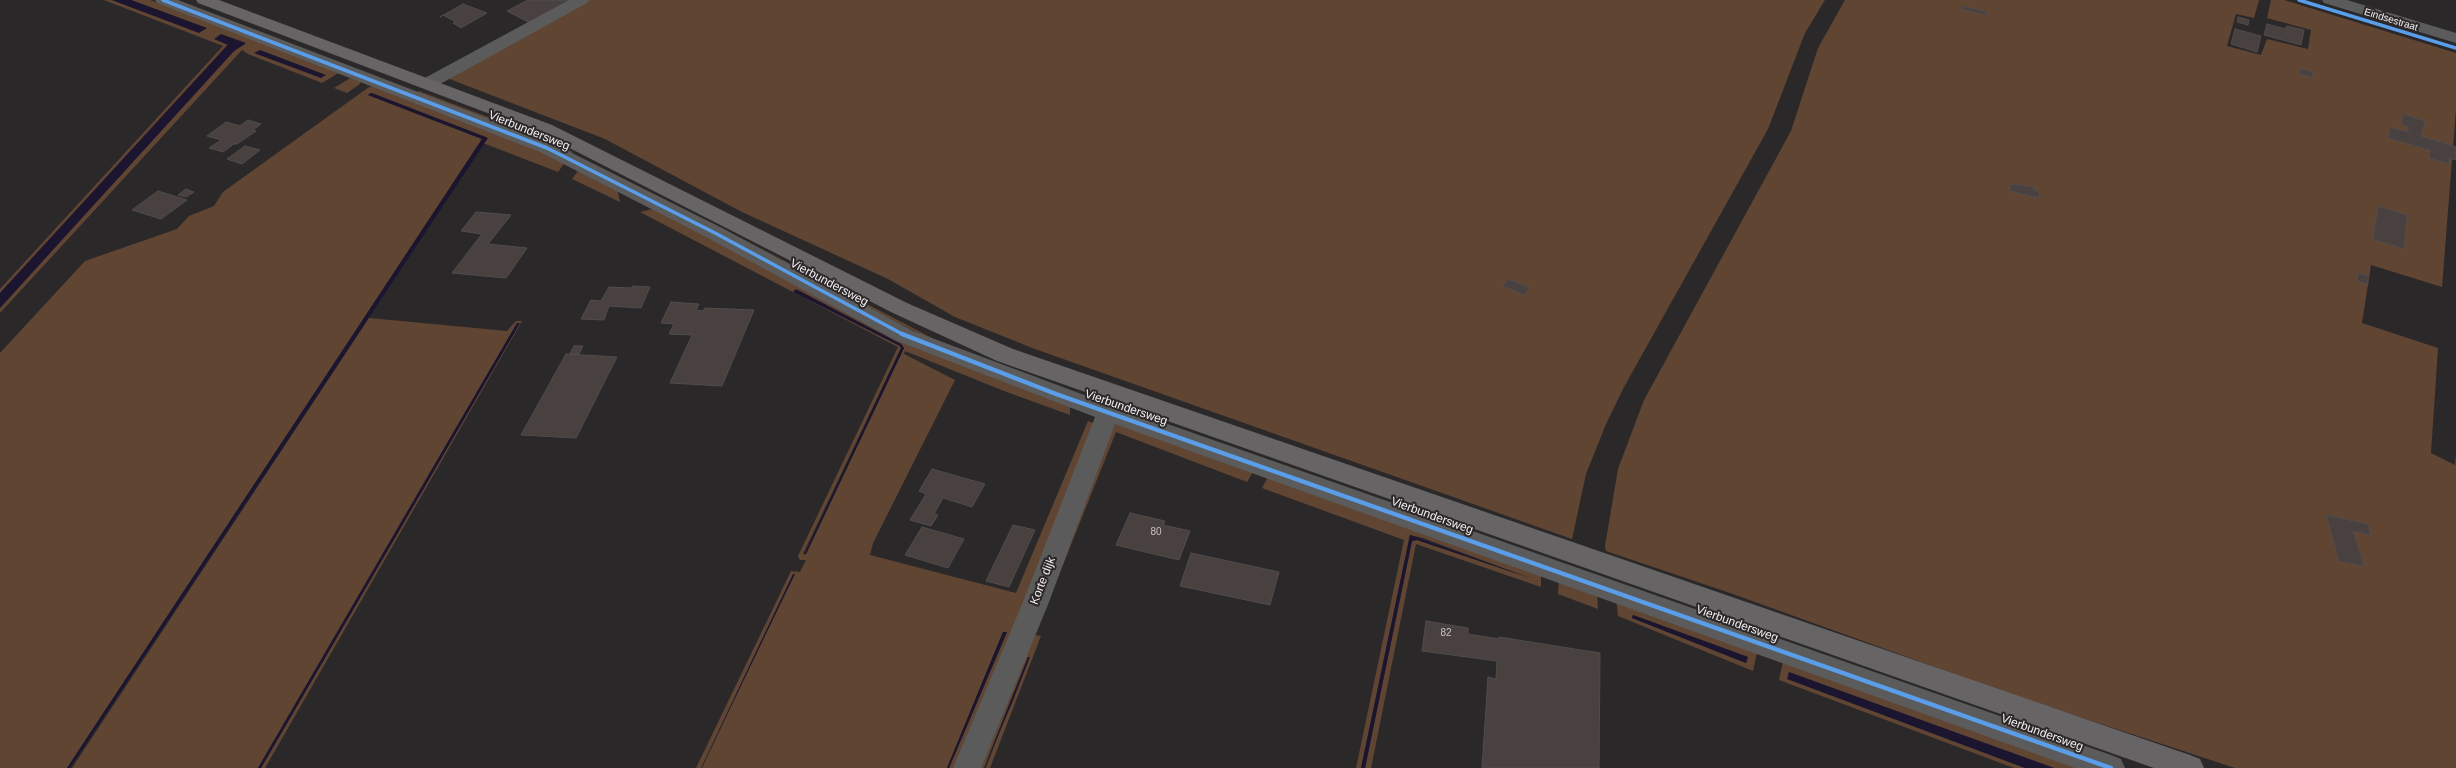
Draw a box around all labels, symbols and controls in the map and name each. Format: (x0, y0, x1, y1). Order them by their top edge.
street label: Eindsestraat (2363, 6, 2419, 34)
street label: Vierbundersweg (486, 108, 572, 154)
street label: Vierbundersweg (787, 256, 871, 310)
street label: Vierbundersweg (1083, 387, 1169, 429)
street label: Vierbundersweg (1389, 494, 1475, 538)
house number: 80 (1150, 526, 1162, 538)
street label: Korte dijk (1027, 555, 1059, 607)
street label: Vierbundersweg (1694, 602, 1780, 646)
house number: 82 (1440, 627, 1452, 639)
street label: Vierbundersweg (1999, 711, 2085, 755)

